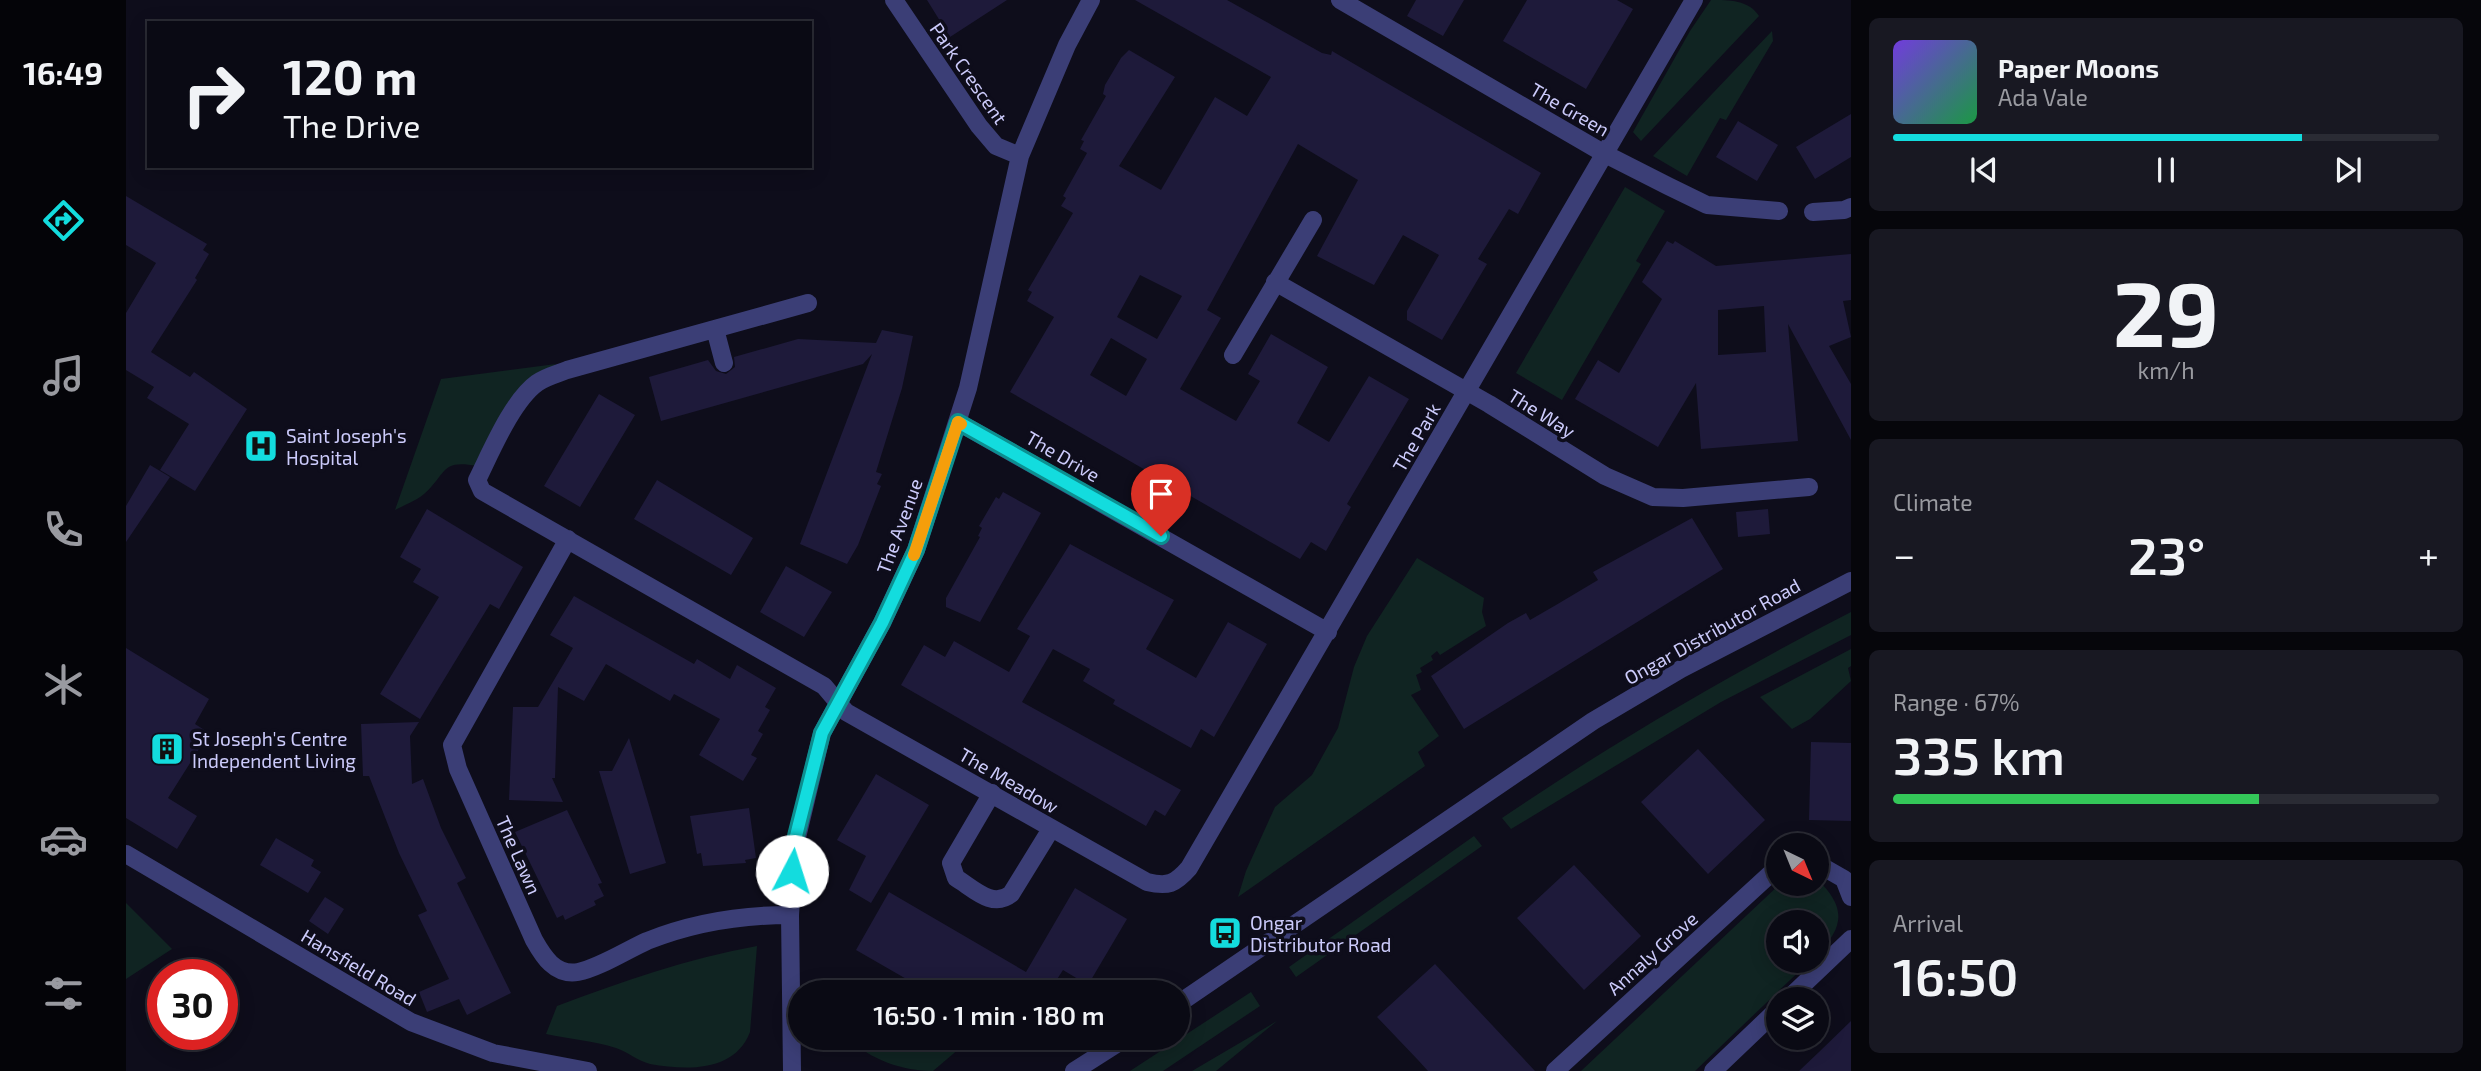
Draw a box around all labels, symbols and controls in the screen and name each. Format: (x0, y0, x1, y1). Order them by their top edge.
street label: Park Crescent (926, 18, 1012, 128)
text: 120 m (283, 46, 417, 105)
icon: right (168, 49, 259, 140)
text: Paper Moons (1998, 52, 2159, 83)
text: 16:49 (23, 53, 103, 91)
street label: The Green (1526, 77, 1614, 141)
text: Ada Vale (1998, 83, 2088, 111)
text: The Drive (283, 106, 420, 144)
icon: previous (1965, 151, 2003, 189)
icon: pause (2147, 151, 2185, 189)
icon: next (2329, 151, 2367, 189)
icon: directions (39, 196, 88, 245)
text: 29 (2113, 256, 2219, 365)
icon: music (39, 351, 88, 400)
text: km/h (2137, 356, 2195, 384)
street label: The Way (1504, 383, 1580, 443)
street label: The Park (1387, 398, 1445, 475)
place label: Saint Joseph's Hospital (286, 424, 407, 469)
street label: The Drive (1022, 426, 1104, 486)
hospital icon: Saint Joseph's Hospital (242, 427, 280, 465)
pin (1131, 464, 1191, 536)
street label: The Avenue (871, 475, 927, 577)
icon: arrive (1142, 475, 1180, 513)
text: Climate (1893, 488, 1973, 516)
icon: phone (39, 505, 88, 554)
text: 23° (2128, 523, 2205, 585)
text: − (1893, 531, 1915, 577)
text: + (2418, 531, 2439, 577)
street label: Ongar Distributor Road (1620, 573, 1804, 689)
icon: climate (39, 660, 88, 709)
text: Range · 67% (1893, 688, 2019, 716)
text: 335 km (1893, 723, 2065, 785)
place label: St Joseph's Centre Independent Living (192, 727, 356, 772)
building icon: St Joseph's Centre Independent Living (148, 730, 186, 768)
street label: The Meadow (955, 742, 1063, 818)
street label: The Lawn (492, 812, 546, 898)
icon: car (39, 815, 88, 864)
north arrow (1766, 833, 1829, 896)
map controls (1766, 833, 1829, 1050)
position arrow (755, 834, 829, 908)
street label: Annaly Grove (1602, 906, 1702, 1000)
text: Arrival (1893, 909, 1963, 937)
button: sound (1766, 910, 1829, 973)
place label: Ongar Distributor Road (1250, 911, 1391, 956)
bus stop icon: Ongar Distributor Road (1206, 914, 1244, 952)
street label: Hansfield Road (297, 924, 421, 1010)
text: 16:50 (1893, 944, 2018, 1006)
speed limit sign: 30 (147, 959, 238, 1050)
icon: filters (39, 969, 88, 1018)
button: layers (1766, 987, 1829, 1050)
text: 16:50 · 1 min · 180 m (873, 999, 1105, 1030)

